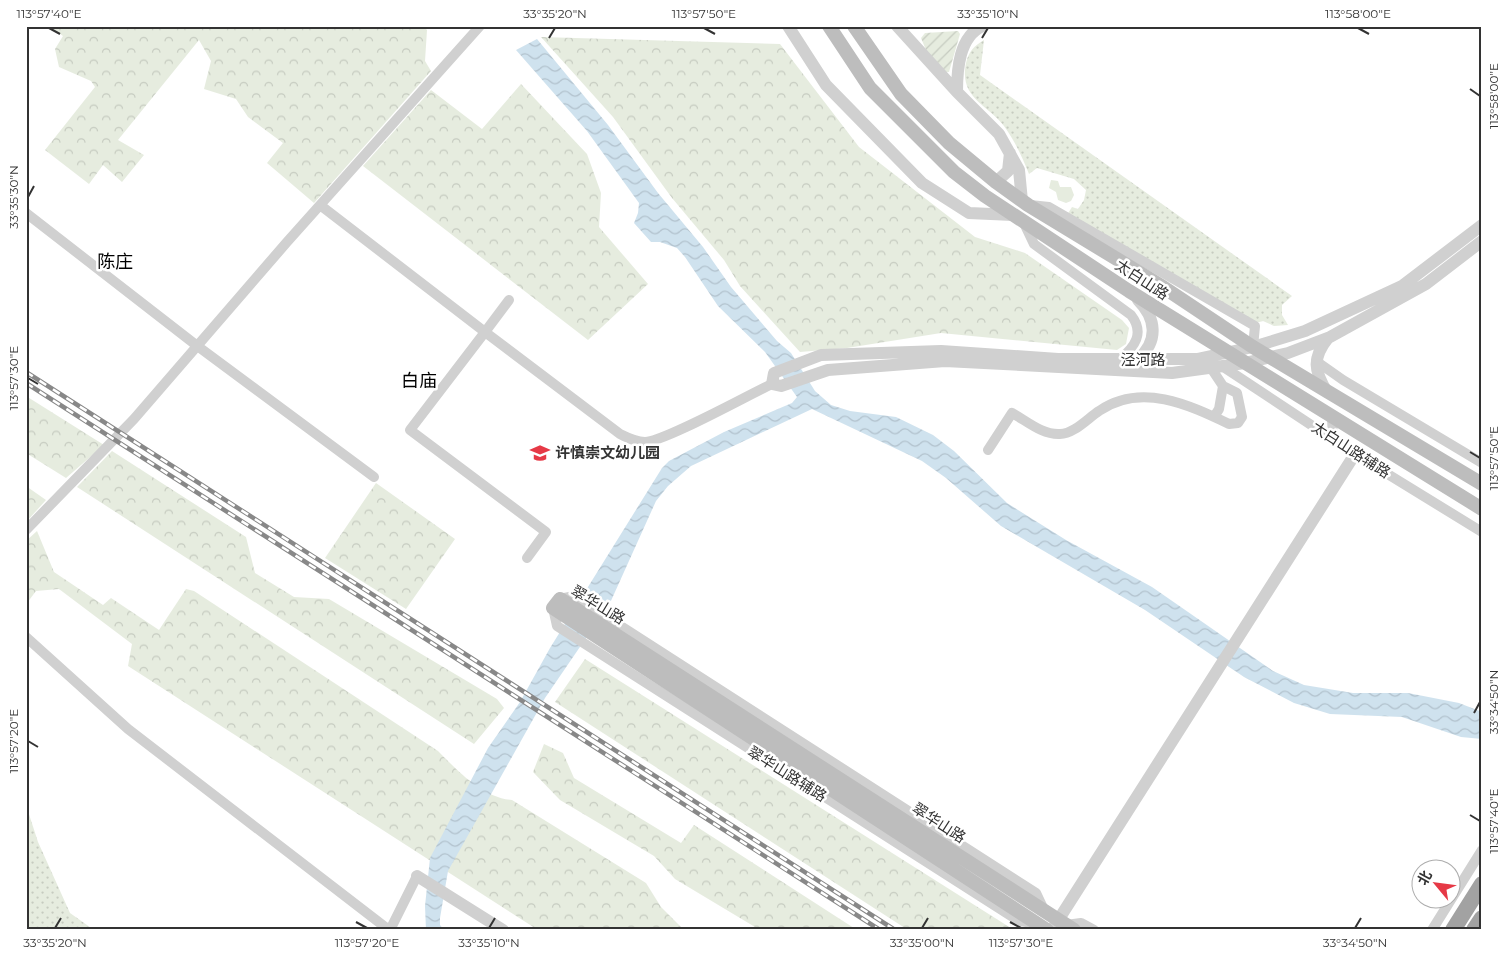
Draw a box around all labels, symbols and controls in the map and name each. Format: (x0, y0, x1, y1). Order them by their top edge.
text: 113°57'40"E (17, 6, 81, 21)
text: 33°35'20"N (523, 6, 587, 21)
text: 113°57'50"E (672, 6, 736, 21)
text: 33°35'10"N (957, 6, 1019, 21)
text: 113°58'00"E (1325, 6, 1391, 21)
text: 113°58'00"E (1486, 63, 1501, 129)
text: 33°35'30"N (6, 165, 21, 229)
district label: 陈庄 (97, 251, 133, 273)
street label: 太白山路 (1112, 255, 1173, 304)
text: 113°57'30"E (6, 346, 21, 410)
street label: 泾河路 (1120, 350, 1166, 369)
district label: 白庙 (401, 370, 437, 392)
street label: 太白山路辅路 (1308, 417, 1394, 482)
text: 113°57'50"E (1486, 426, 1501, 490)
school or university icon: 许慎崇文幼儿园 (529, 442, 551, 464)
place label: 许慎崇文幼儿园 (555, 443, 660, 462)
street label: 翠华山路 (568, 581, 629, 628)
text: 33°34'50"N (1486, 670, 1501, 734)
text: 113°57'20"E (6, 709, 21, 773)
street label: 翠华山路辅路 (744, 742, 830, 805)
text: 113°57'40"E (1486, 789, 1501, 853)
street label: 翠华山路 (909, 798, 970, 847)
north arrow (1410, 858, 1460, 908)
text: 北 (1413, 867, 1436, 888)
text: 33°35'20"N (23, 935, 87, 950)
text: 113°57'20"E (335, 935, 399, 950)
text: 33°35'10"N (458, 935, 520, 950)
text: 33°35'00"N (890, 935, 954, 950)
text: 113°57'30"E (989, 935, 1053, 950)
text: 33°34'50"N (1323, 935, 1387, 950)

